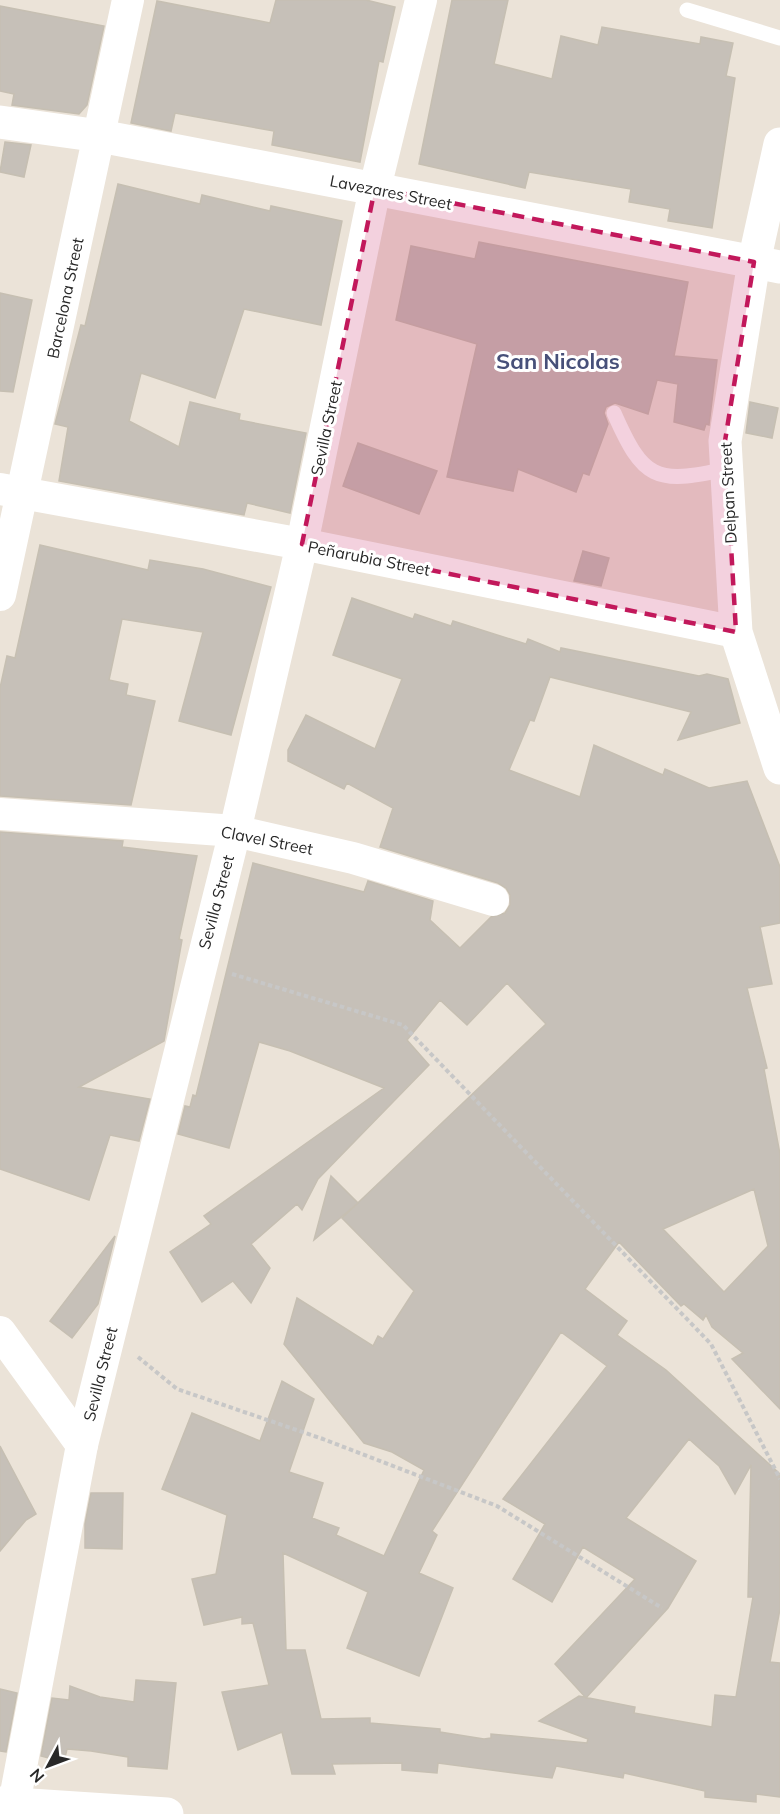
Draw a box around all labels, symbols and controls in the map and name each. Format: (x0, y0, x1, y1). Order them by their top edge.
street label: Lavezares Street (328, 170, 454, 214)
street label: Barcelona Street (42, 235, 88, 360)
district label: San Nicolas (496, 347, 620, 375)
street label: Sevilla Street (306, 378, 346, 477)
street label: Delpan Street (715, 441, 741, 544)
street label: Peñarubia Street (306, 536, 432, 580)
street label: Clavel Street (219, 821, 315, 859)
street label: Sevilla Street (194, 852, 238, 951)
street label: Sevilla Street (79, 1324, 121, 1423)
north arrow (18, 1736, 78, 1796)
text: N (25, 1765, 48, 1787)

